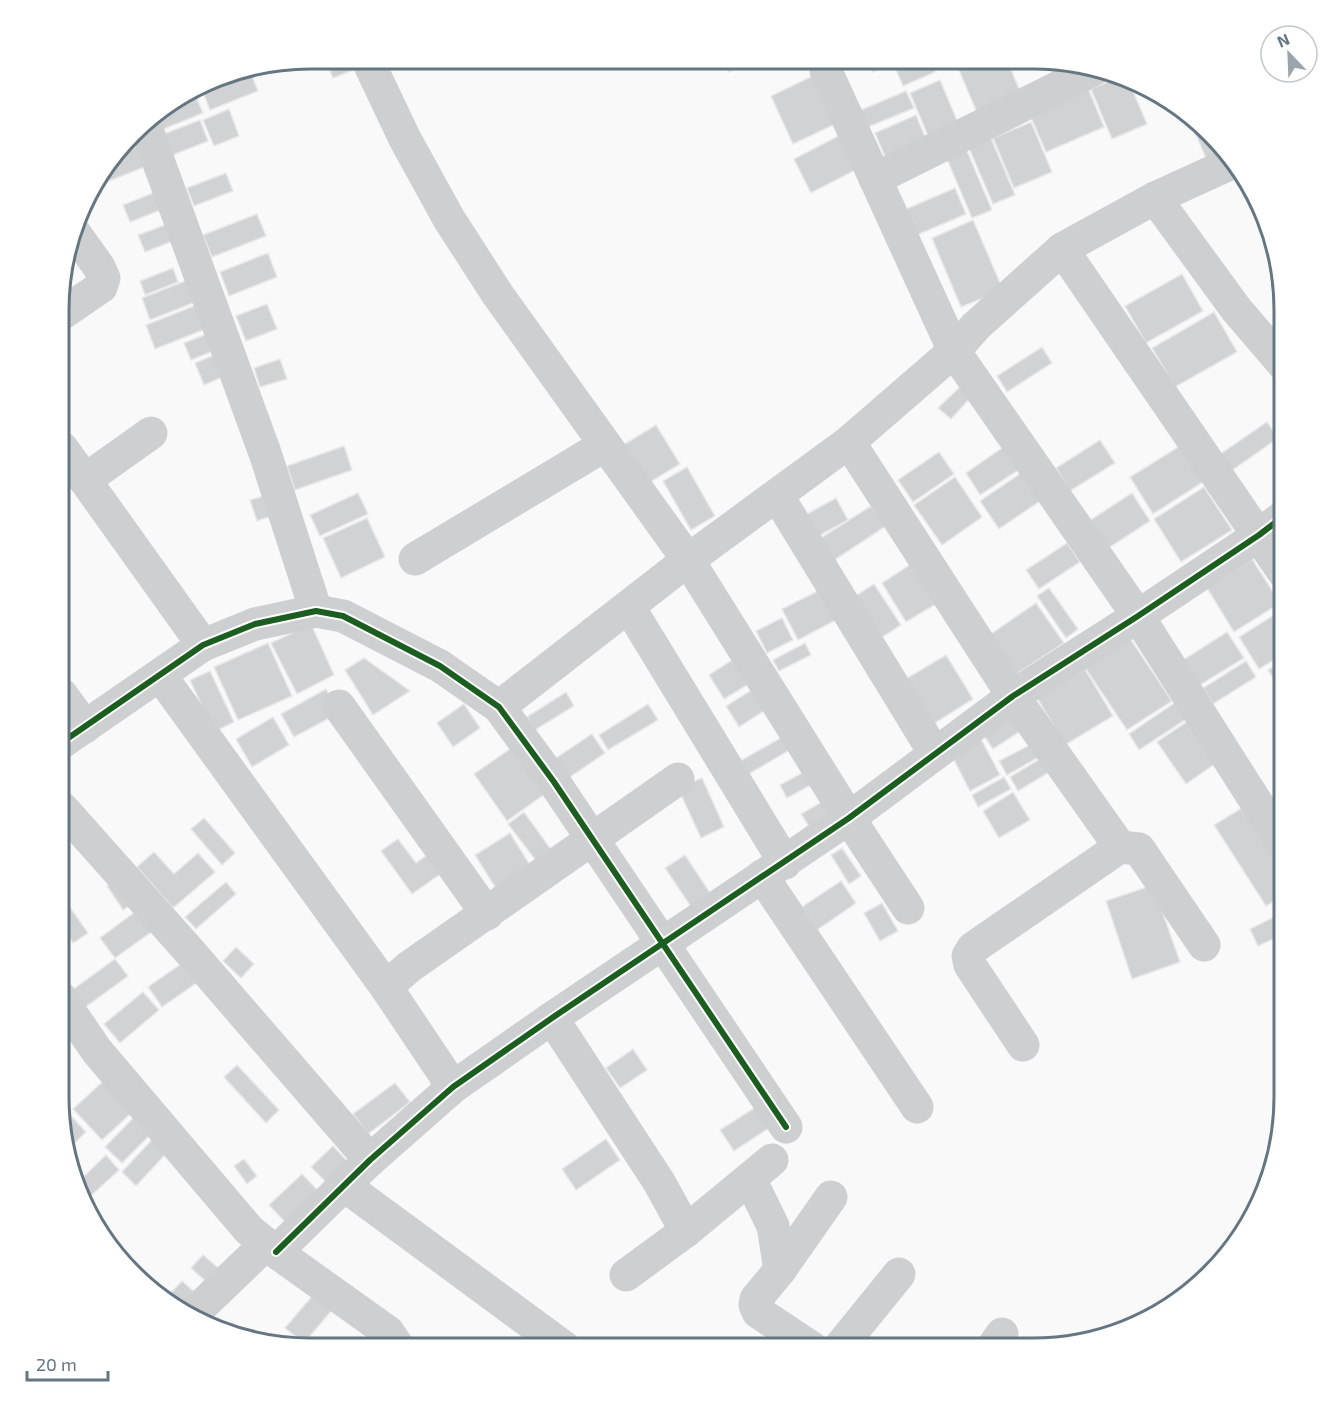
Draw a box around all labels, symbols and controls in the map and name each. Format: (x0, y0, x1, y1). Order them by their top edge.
north arrow (1259, 24, 1319, 84)
text: N (1274, 29, 1292, 51)
scale bar (27, 1344, 108, 1382)
text: 20 m (36, 1353, 77, 1375)

